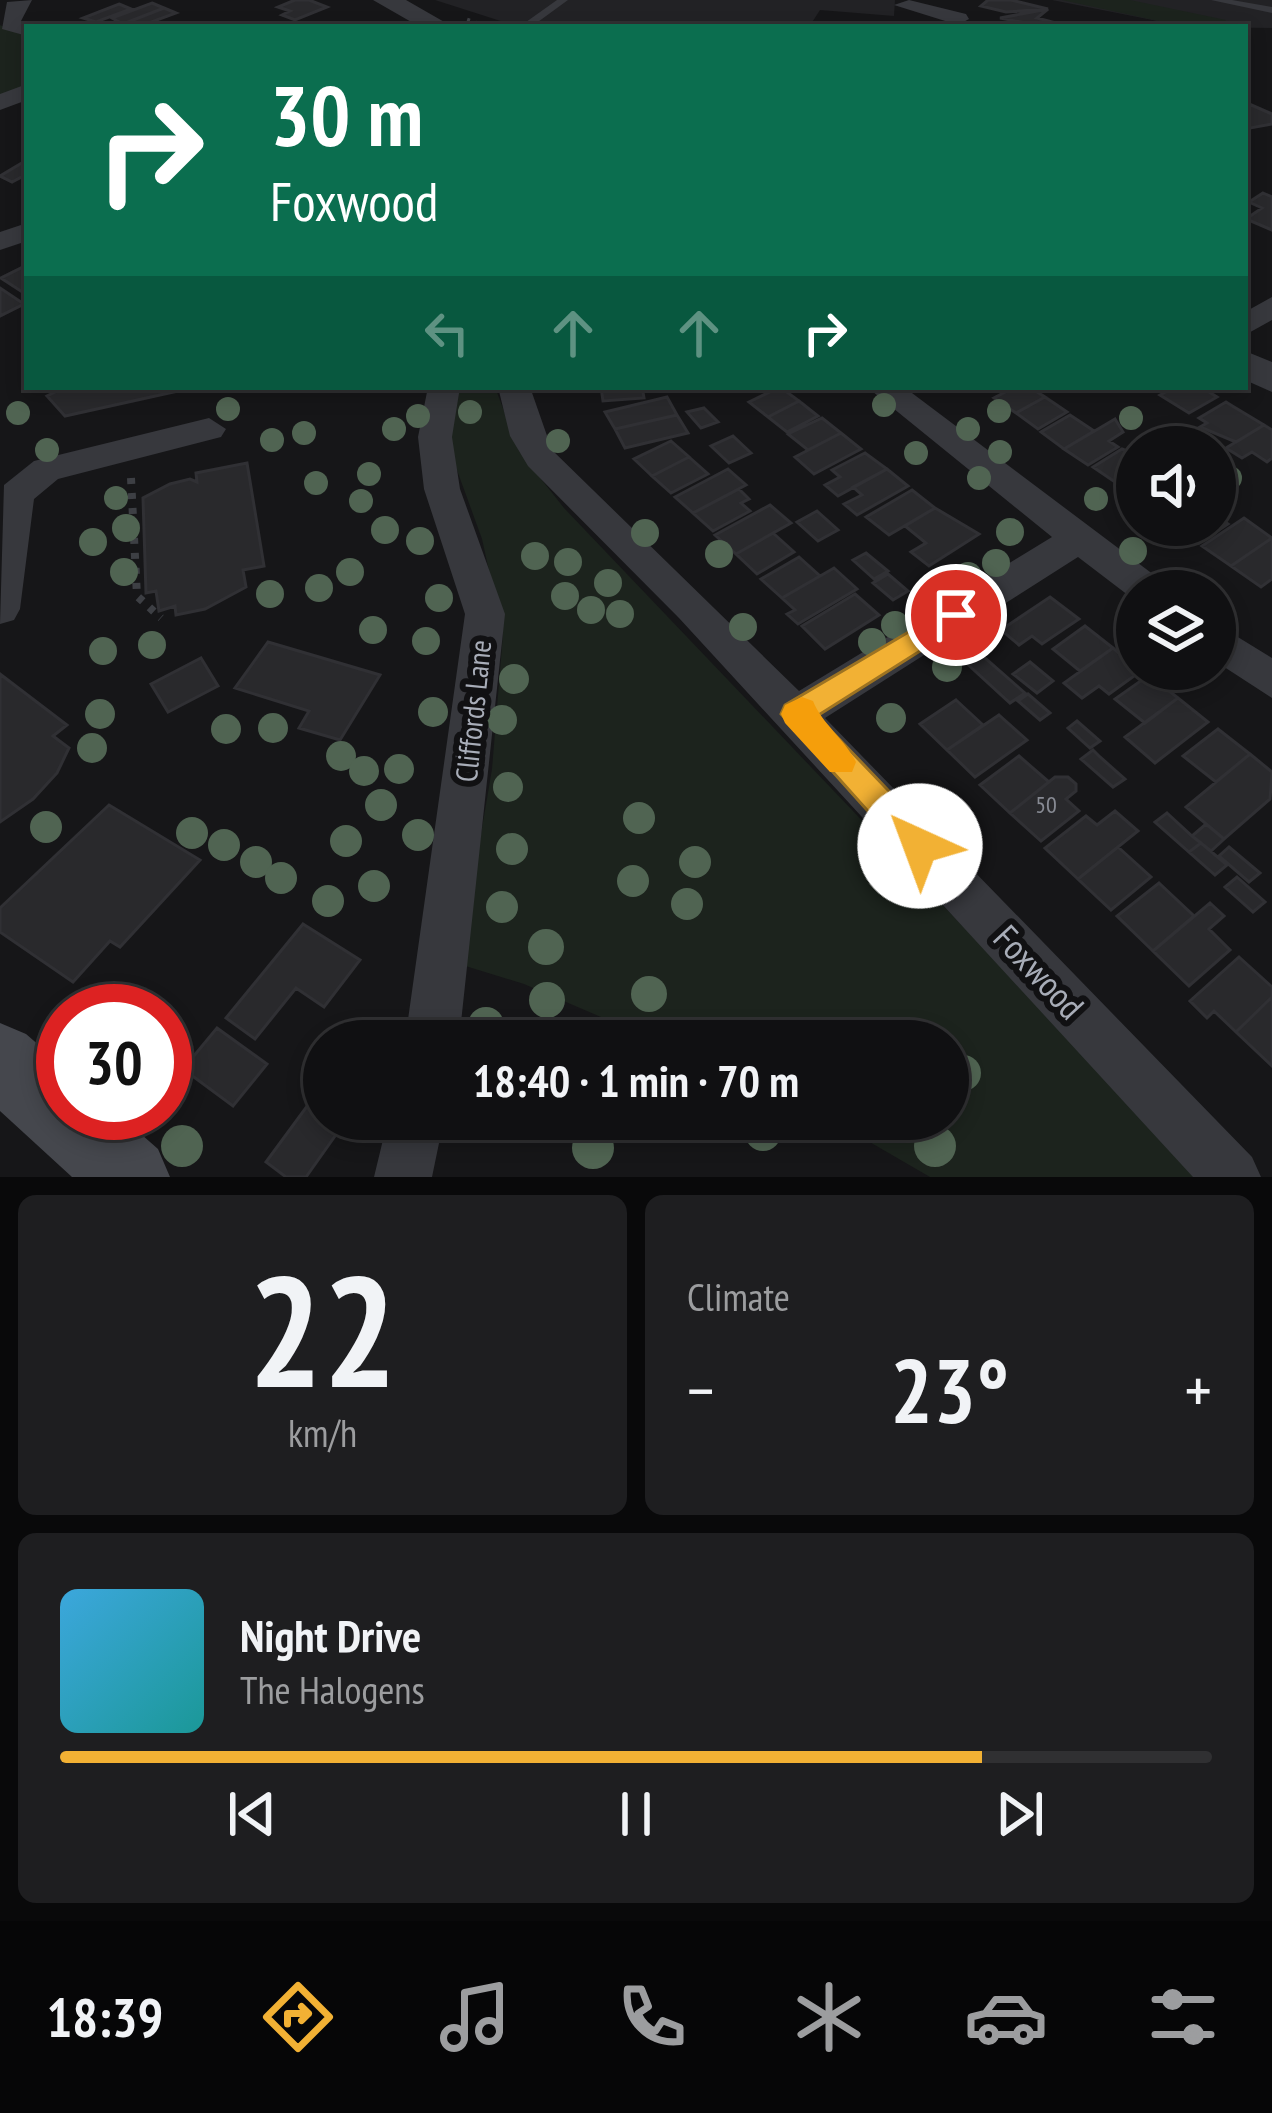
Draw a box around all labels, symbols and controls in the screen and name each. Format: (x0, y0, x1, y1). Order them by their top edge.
text: 30 m (270, 60, 423, 169)
icon: right (72, 72, 228, 228)
text: Foxwood (270, 166, 438, 236)
icon: left (414, 300, 480, 366)
icon: ahead (540, 300, 606, 366)
icon: ahead (666, 300, 732, 366)
icon: right (792, 300, 858, 366)
map controls (1116, 426, 1236, 690)
button: sound (1116, 426, 1236, 546)
pin (905, 564, 1007, 666)
button: layers (1116, 570, 1236, 690)
icon: arrive (923, 582, 989, 648)
street label: Cliffords Lane (446, 638, 499, 784)
position arrow (857, 783, 983, 909)
house number: 50 (1035, 789, 1057, 820)
street label: Foxwood (984, 915, 1095, 1029)
speed limit sign: 30 (36, 984, 192, 1140)
text: 18:40 · 1 min · 70 m (473, 1051, 799, 1109)
text: 22 (248, 1228, 397, 1430)
text: Climate (687, 1271, 790, 1322)
text: 23° (890, 1331, 1009, 1448)
text: − (687, 1347, 714, 1432)
text: + (1185, 1347, 1212, 1432)
text: km/h (288, 1407, 357, 1458)
text: Night Drive (240, 1606, 421, 1664)
text: The Halogens (240, 1664, 425, 1715)
icon: previous (219, 1781, 285, 1847)
icon: pause (603, 1781, 669, 1847)
icon: next (987, 1781, 1053, 1847)
icon: directions (256, 1975, 340, 2059)
icon: music (433, 1975, 517, 2059)
icon: phone (610, 1975, 694, 2059)
icon: climate (787, 1975, 871, 2059)
icon: car (964, 1975, 1048, 2059)
icon: filters (1141, 1975, 1225, 2059)
text: 18:39 (47, 1982, 163, 2052)

